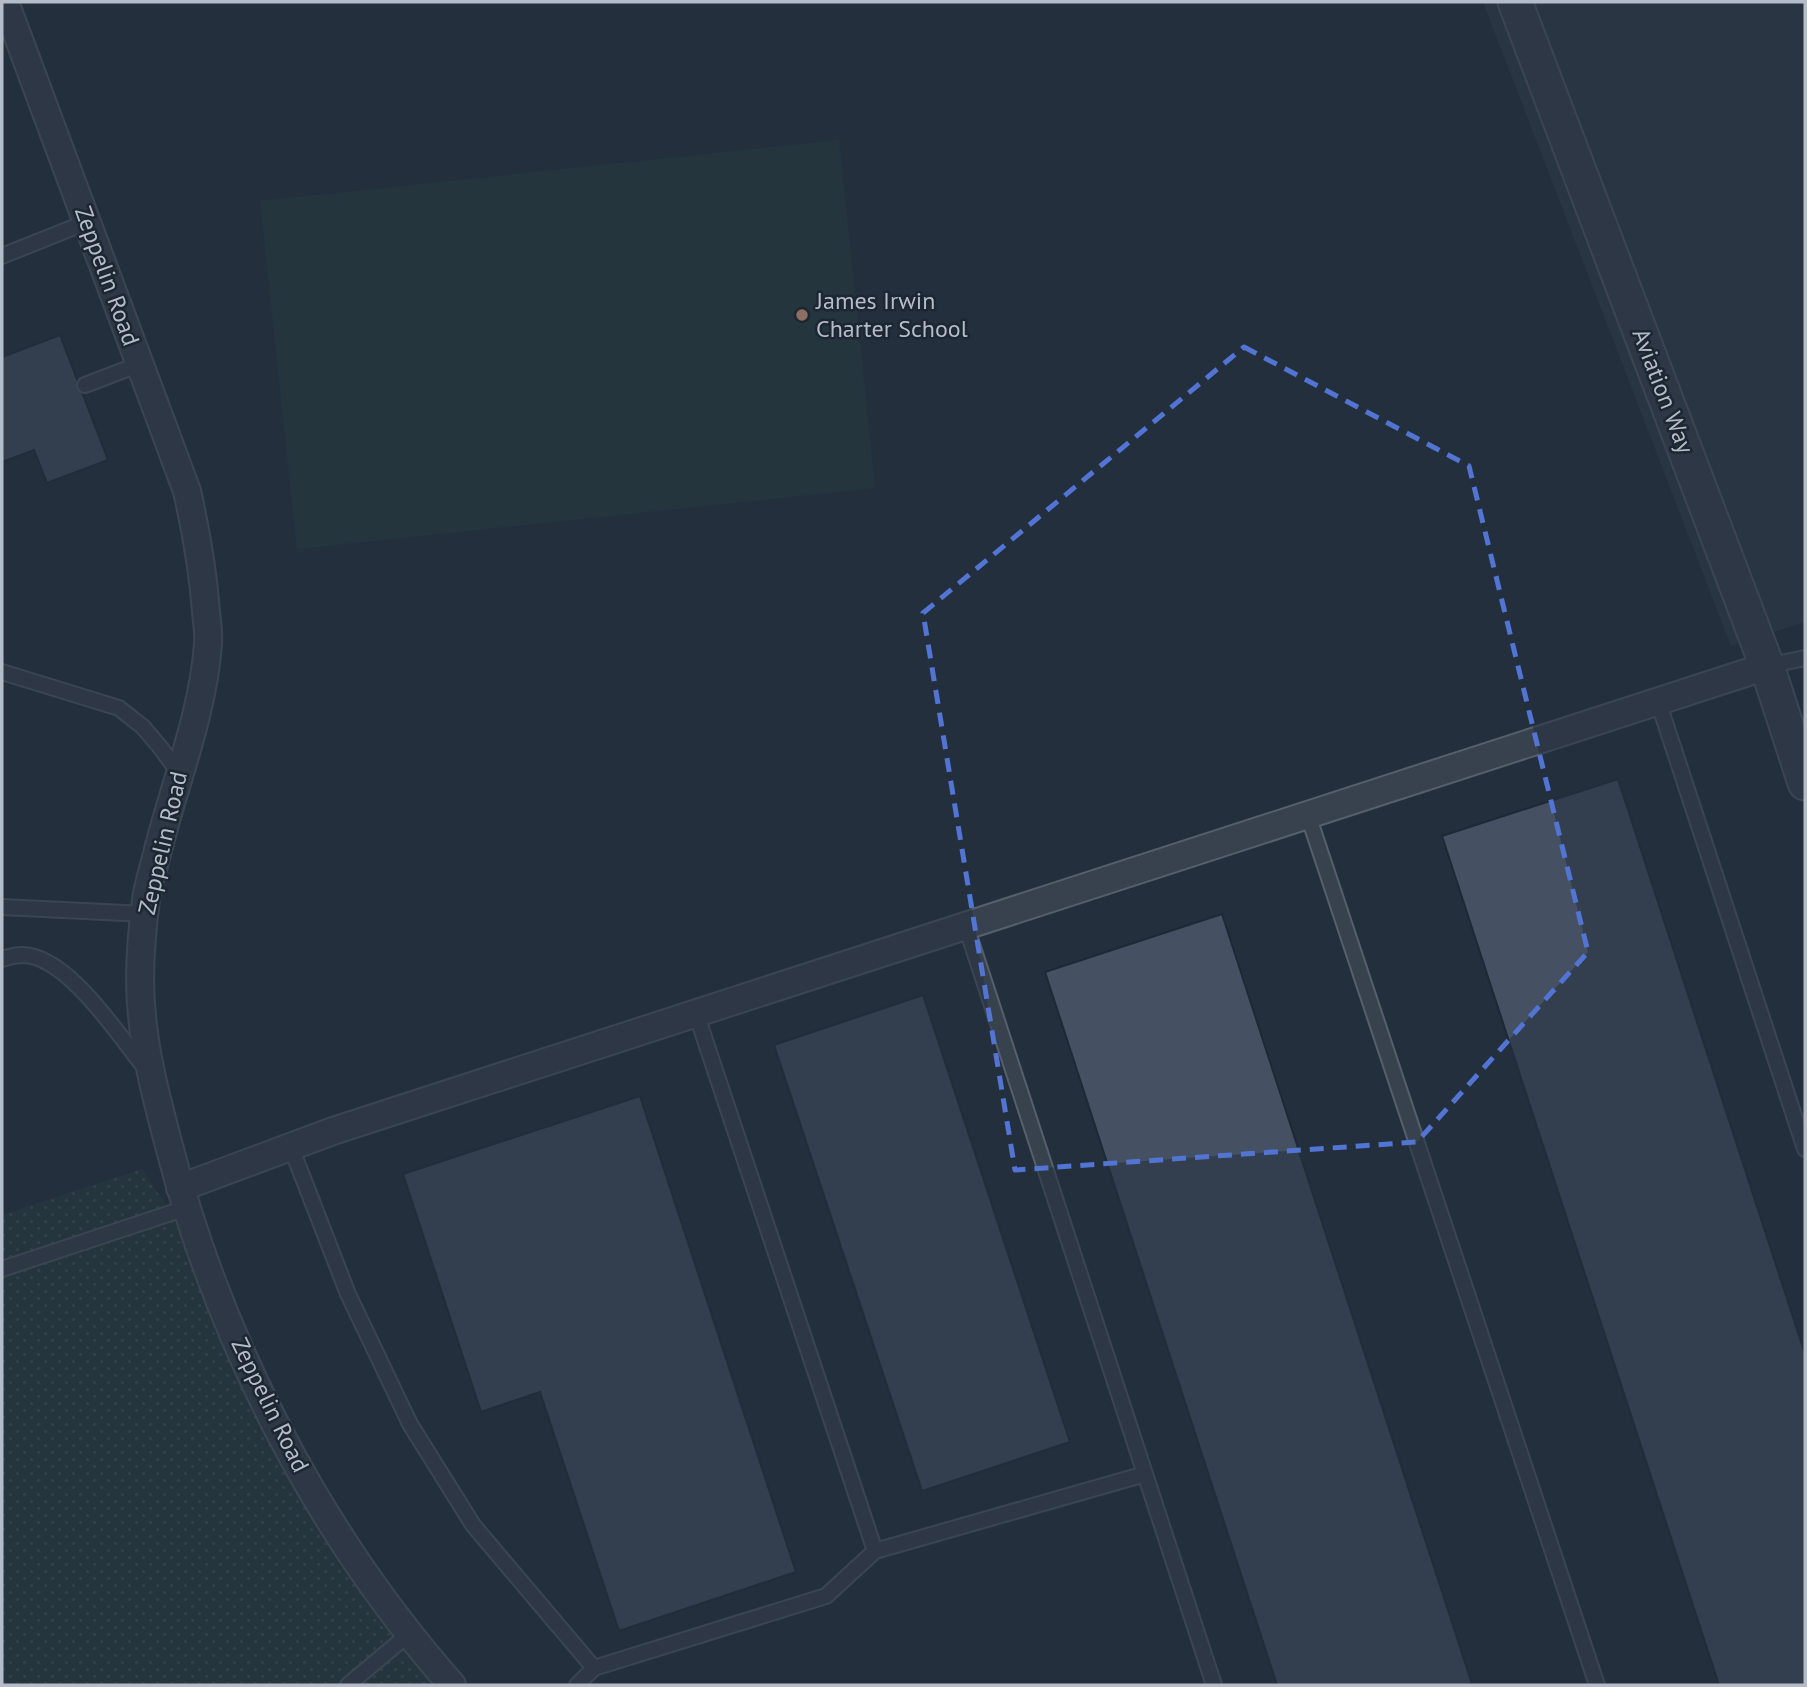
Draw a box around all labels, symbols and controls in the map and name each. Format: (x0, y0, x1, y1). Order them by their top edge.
street label: Zeppelin Road (68, 202, 147, 350)
place label: James Irwin Charter School (815, 285, 968, 344)
marker: James Irwin Charter School (794, 307, 810, 323)
street label: Aviation Way (1625, 324, 1702, 458)
street label: Zeppelin Road (131, 768, 194, 918)
street label: Zeppelin Road (225, 1332, 316, 1477)

